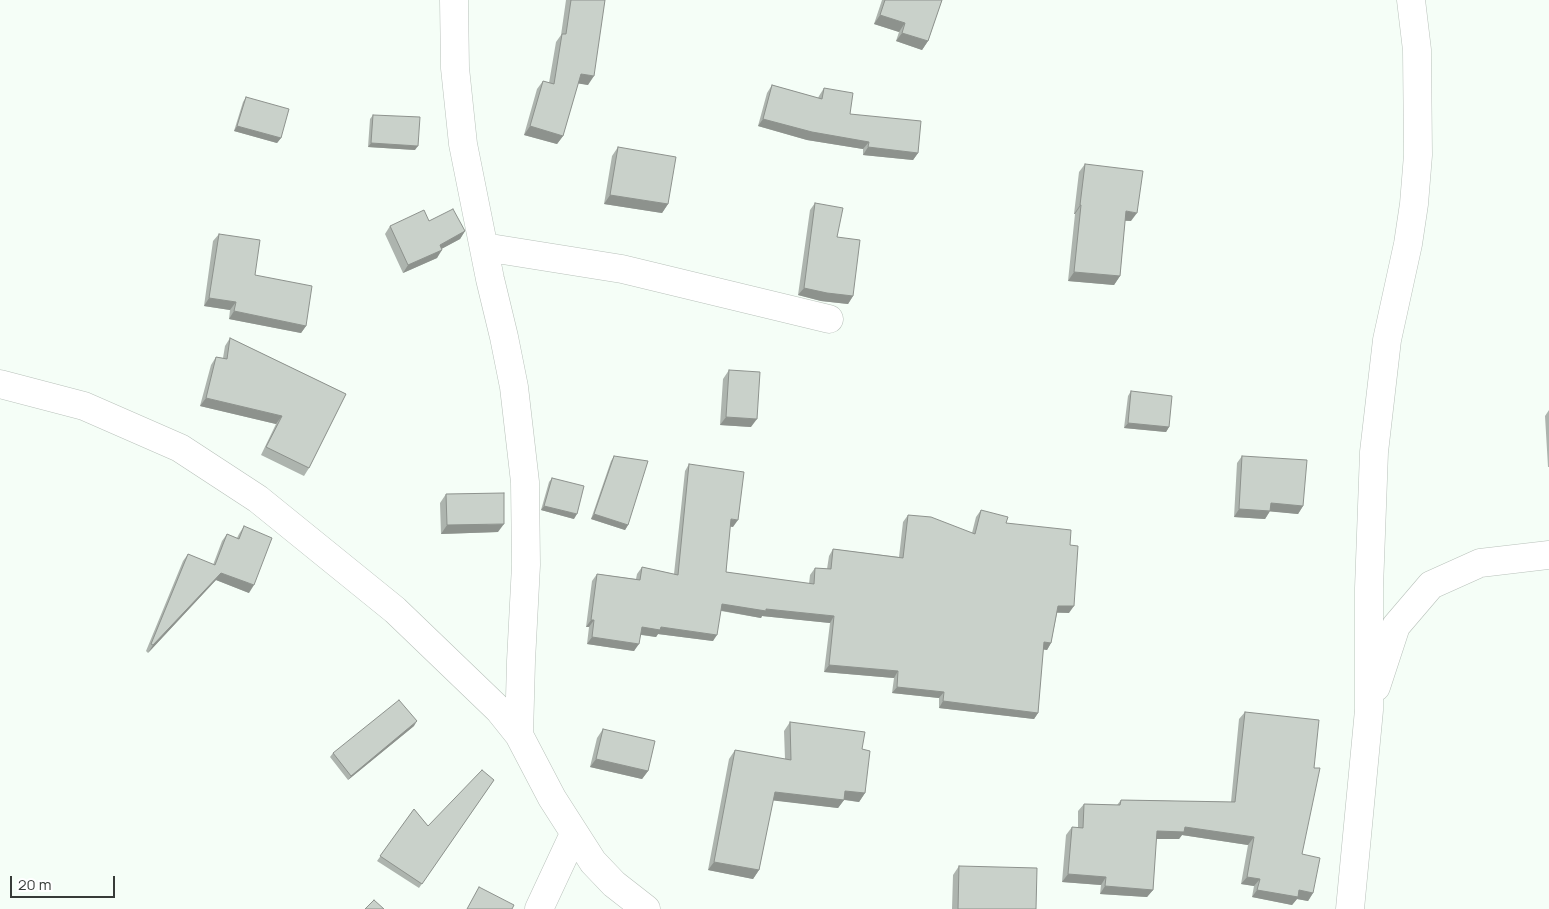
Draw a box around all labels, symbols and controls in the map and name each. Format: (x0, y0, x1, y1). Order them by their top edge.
scale bar (12, 866, 118, 898)
text: 20 m (18, 874, 51, 895)

